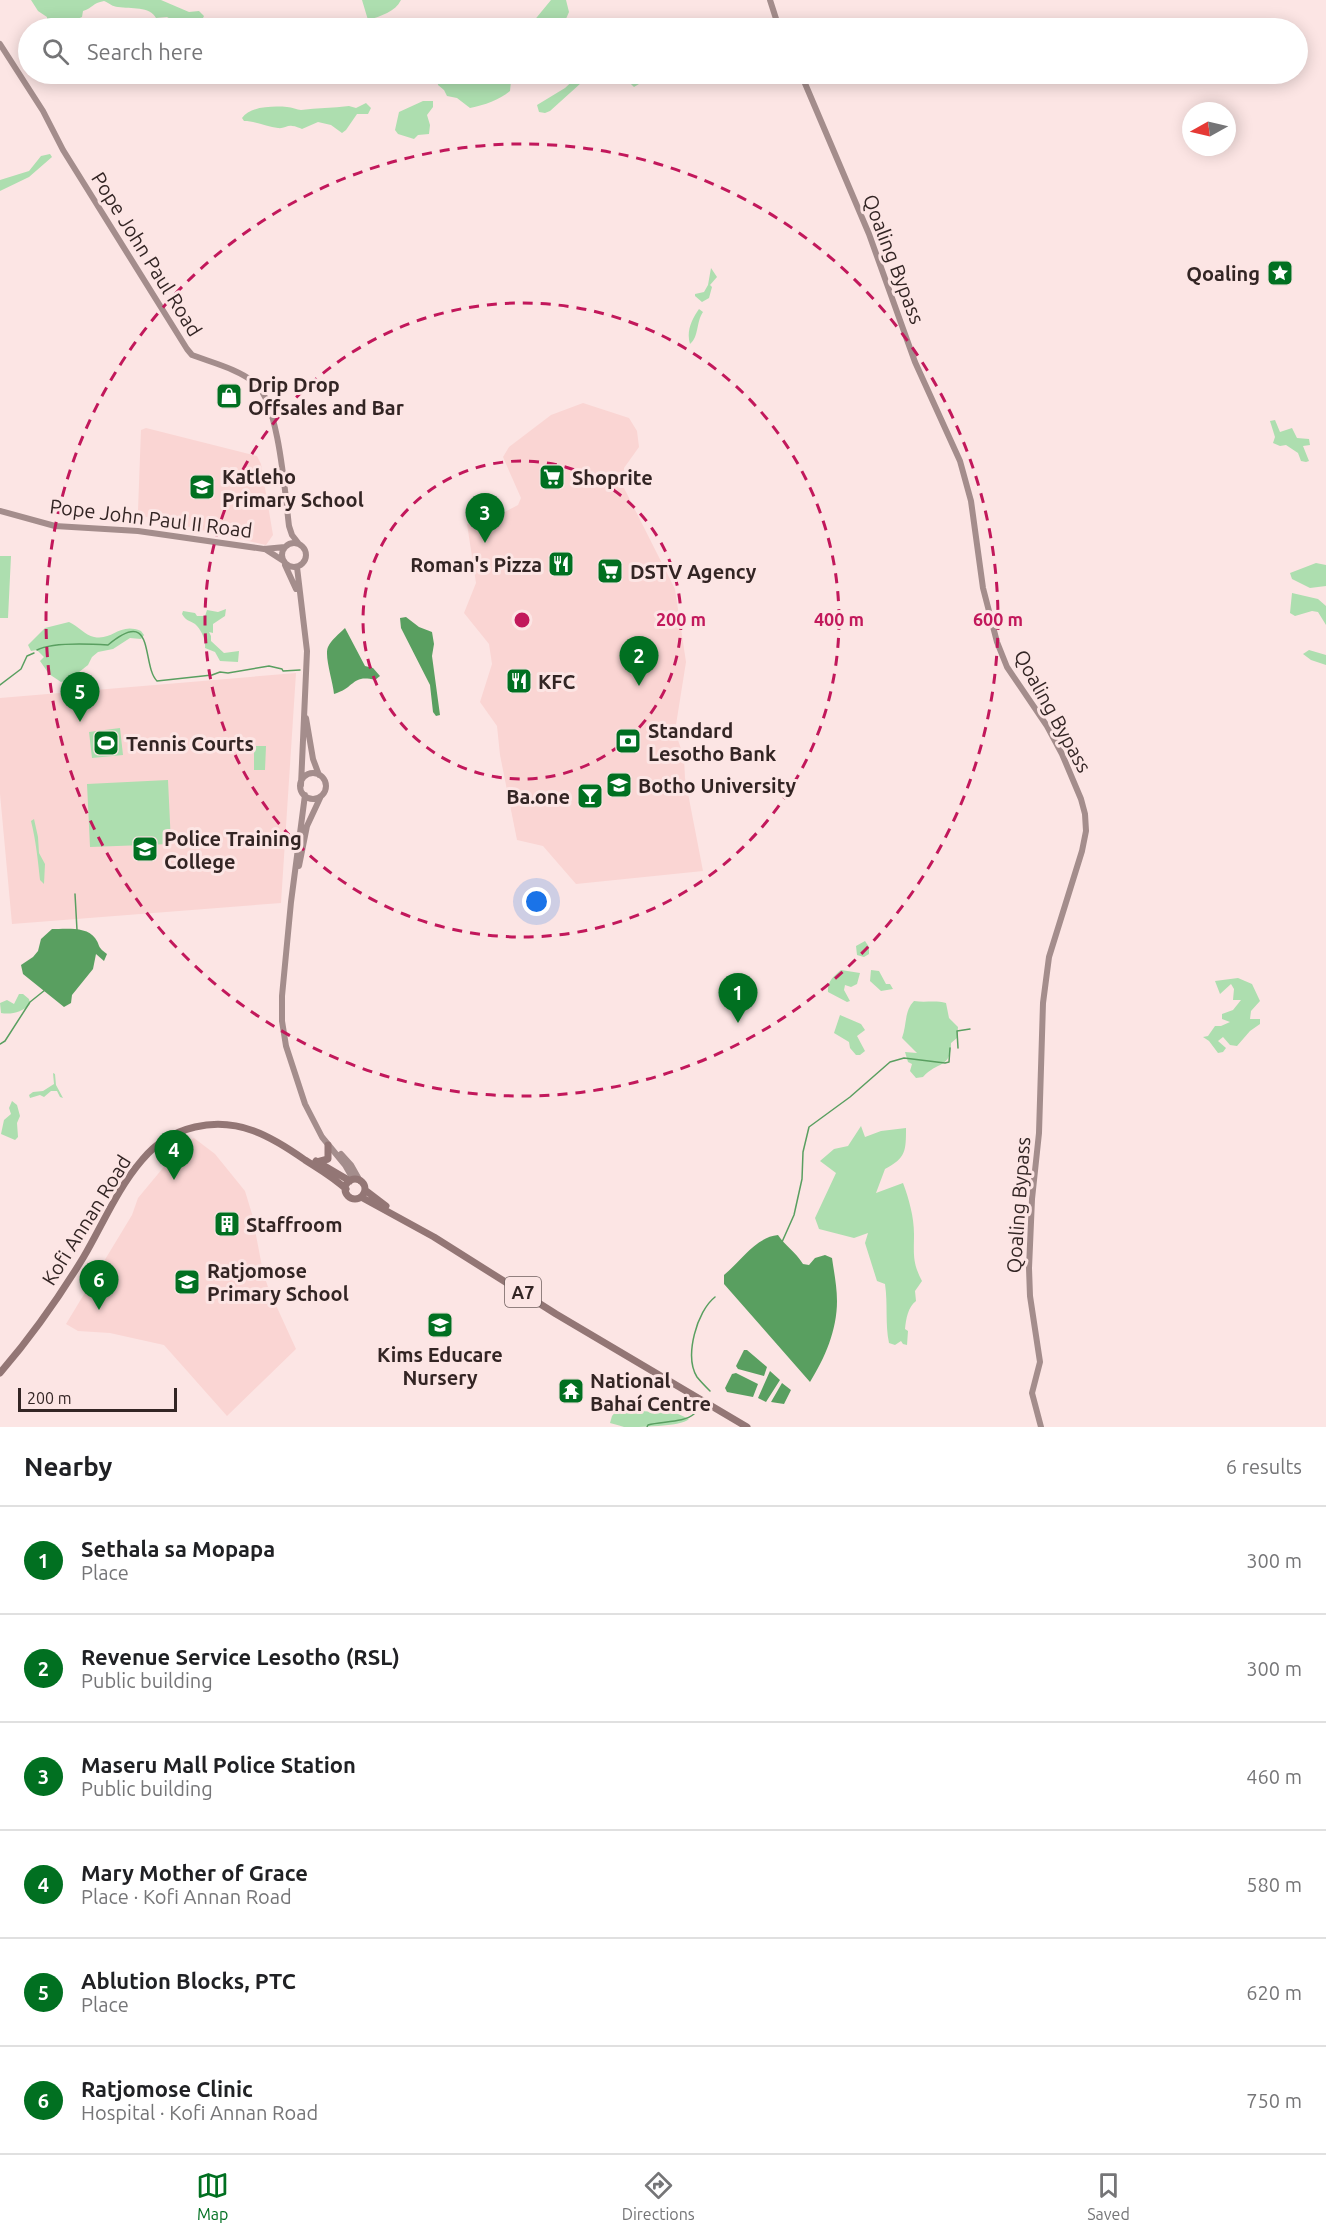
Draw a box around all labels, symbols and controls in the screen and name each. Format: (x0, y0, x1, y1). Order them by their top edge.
search box (18, 18, 1308, 84)
icon: search (39, 35, 72, 68)
text: Search here (87, 39, 203, 64)
north arrow (1182, 102, 1236, 156)
street label: Pope John Paul Road (87, 168, 207, 340)
street label: Qoaling Bypass (859, 191, 929, 327)
place icon: Qoaling (1265, 258, 1295, 288)
place label: Qoaling (1186, 262, 1260, 285)
place label: Drip Drop Offsales and Bar (248, 373, 405, 419)
shop icon: Drip Drop Offsales and Bar (214, 381, 244, 411)
supermarket icon: Shoprite (537, 462, 567, 492)
place label: Katleho Primary School (222, 465, 364, 511)
place label: Shoprite (572, 466, 653, 489)
school or university icon: Katleho Primary School (187, 472, 217, 502)
street label: Pope John Paul II Road (48, 494, 254, 542)
pin: 3 (466, 494, 504, 543)
restaurant icon: Roman's Pizza (546, 549, 576, 579)
place label: Roman's Pizza (410, 553, 542, 576)
supermarket icon: DSTV Agency (595, 556, 625, 586)
place label: DSTV Agency (630, 560, 757, 583)
text: 200 m (656, 609, 706, 629)
text: 400 m (814, 609, 864, 629)
text: 600 m (973, 609, 1023, 629)
centre of rings (512, 610, 532, 630)
pin: 2 (620, 636, 658, 686)
street label: Qoaling Bypass (1010, 646, 1096, 776)
restaurant icon: KFC (504, 666, 534, 696)
place label: KFC (538, 670, 575, 693)
pin: 5 (60, 672, 100, 722)
place label: Standard Lesotho Bank (648, 719, 776, 765)
bank icon: Standard Lesotho Bank (613, 726, 643, 756)
sports icon: Tennis Courts (91, 728, 121, 758)
place label: Tennis Courts (126, 732, 254, 755)
school or university icon: Botho University (604, 770, 634, 800)
place label: Botho University (638, 774, 796, 797)
bar icon: Ba.one (575, 781, 605, 811)
place label: Ba.one (506, 785, 570, 808)
place label: Police Training College (164, 827, 302, 873)
school or university icon: Police Training College (130, 834, 160, 864)
your location (522, 887, 551, 916)
pin: 1 (718, 974, 758, 1023)
pin: 4 (154, 1130, 194, 1180)
street label: Qoaling Bypass (1002, 1136, 1034, 1274)
street label: Kofi Annan Road (37, 1151, 135, 1289)
building icon: Staffroom (212, 1209, 242, 1239)
place label: Staffroom (246, 1213, 342, 1236)
place label: Ratjomose Primary School (207, 1259, 349, 1305)
pin: 6 (80, 1260, 118, 1310)
school or university icon: Ratjomose Primary School (172, 1267, 202, 1297)
road number: A7 (505, 1277, 541, 1307)
school or university icon: Kims Educare Nursery (425, 1310, 455, 1340)
place label: Kims Educare Nursery (377, 1343, 503, 1389)
place label: National Bahaí Centre (590, 1369, 711, 1415)
temple icon: National Bahaí Centre (556, 1376, 586, 1406)
scale bar (18, 1385, 177, 1412)
text: 200 m (27, 1389, 72, 1407)
text: Nearby (24, 1452, 112, 1481)
text: 6 results (1226, 1455, 1302, 1478)
text: Sethala sa Mopapa (81, 1536, 275, 1561)
text: 1 (38, 1549, 49, 1572)
text: 300 m (1246, 1549, 1302, 1572)
text: Place (81, 1561, 129, 1584)
text: Revenue Service Lesotho (RSL) (81, 1644, 400, 1669)
text: 2 (38, 1657, 49, 1680)
text: 300 m (1246, 1657, 1302, 1680)
text: Public building (81, 1669, 213, 1692)
text: Maseru Mall Police Station (81, 1752, 356, 1777)
text: 3 (38, 1765, 49, 1788)
text: 460 m (1246, 1765, 1302, 1788)
text: Public building (81, 1777, 213, 1800)
text: Mary Mother of Grace (81, 1860, 308, 1885)
text: 4 (38, 1873, 49, 1896)
text: 580 m (1246, 1873, 1302, 1896)
text: Place · Kofi Annan Road (81, 1885, 292, 1908)
text: Ablution Blocks, PTC (81, 1968, 296, 1993)
text: 5 (38, 1981, 49, 2004)
text: 620 m (1246, 1981, 1302, 2004)
text: Place (81, 1993, 129, 2016)
text: Ratjomose Clinic (81, 2076, 253, 2101)
text: 6 (38, 2089, 49, 2112)
text: 750 m (1246, 2089, 1302, 2112)
text: Hospital · Kofi Annan Road (81, 2101, 318, 2124)
tab: Map (196, 2169, 229, 2223)
tab: Directions (622, 2169, 695, 2223)
tab: Saved (1087, 2169, 1130, 2223)

